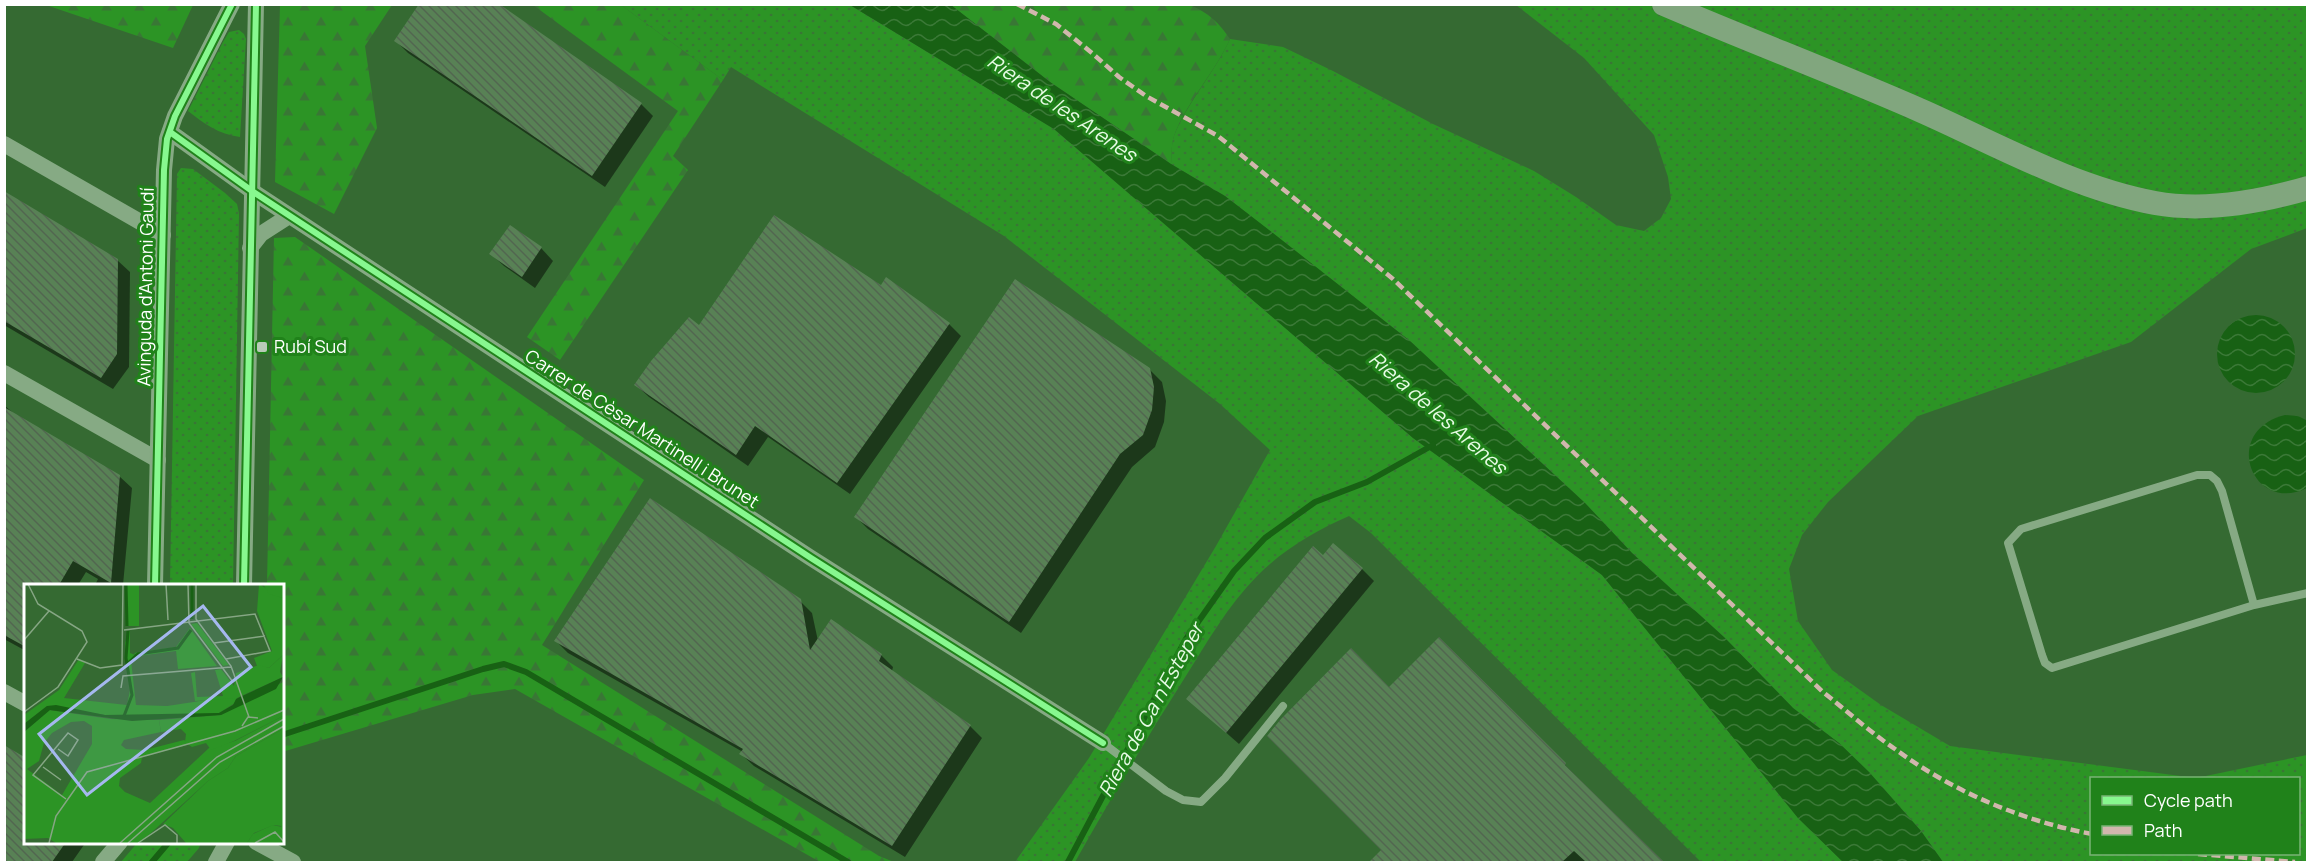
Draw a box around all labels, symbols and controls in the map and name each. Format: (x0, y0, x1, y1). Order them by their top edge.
water label: Riera de les Arenes (982, 48, 1143, 168)
street label: Avinguda d'Antoni Gaudí (131, 187, 159, 387)
place label: Rubí Sud (274, 334, 347, 358)
marker: Rubí Sud (255, 340, 269, 354)
street label: Carrer de Cèsar Martinell i Brunet (521, 343, 764, 513)
water label: Riera de les Arenes (1364, 345, 1514, 481)
inset map (24, 584, 284, 843)
water label: Riera de Ca n'Esteper (1092, 616, 1211, 802)
legend (2090, 777, 2300, 855)
text: Cycle path (2144, 788, 2233, 812)
text: Path (2144, 818, 2182, 842)

